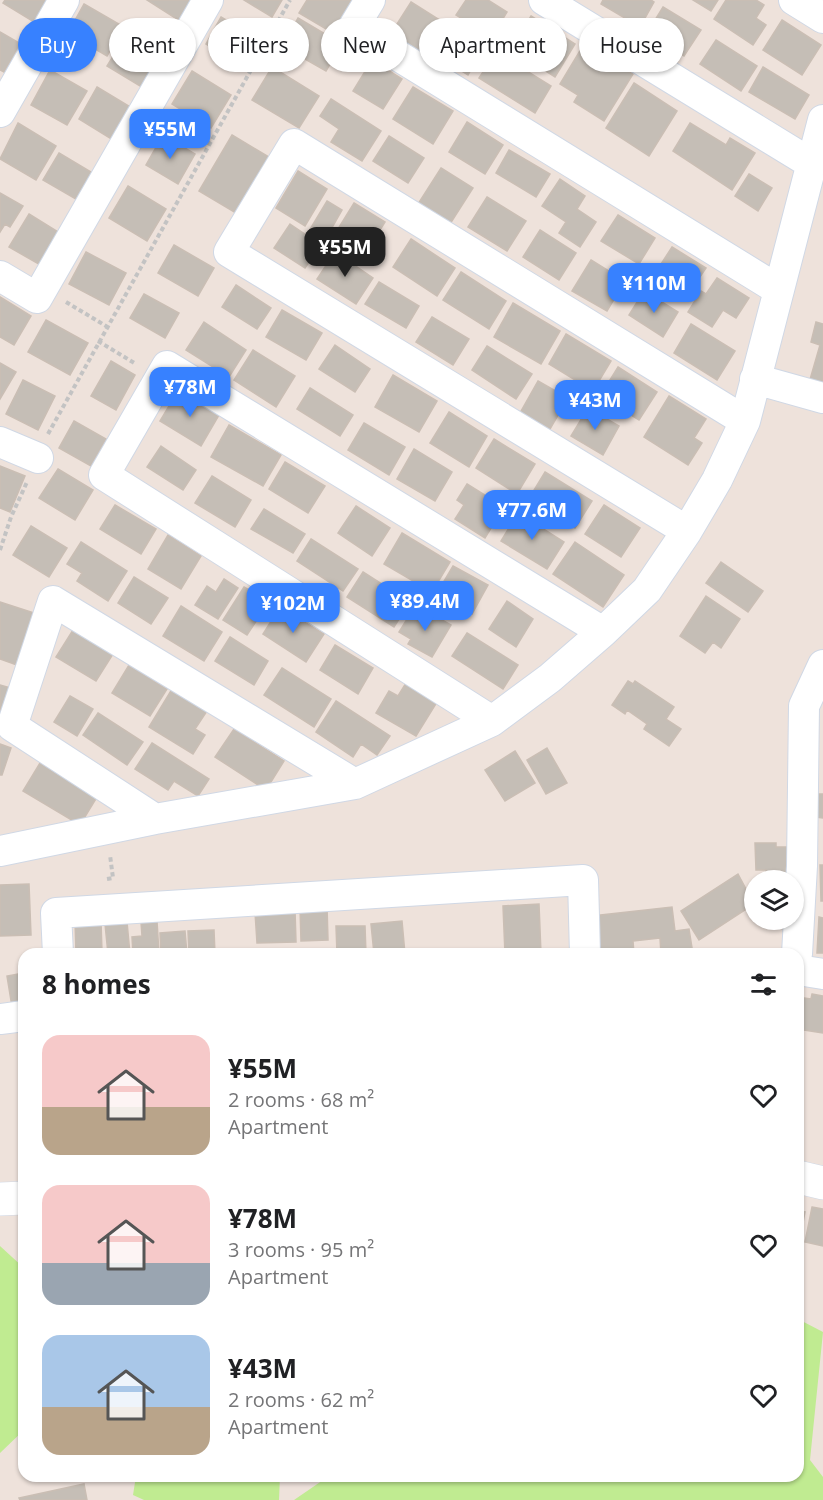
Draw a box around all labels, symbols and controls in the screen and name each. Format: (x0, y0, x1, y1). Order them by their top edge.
chip: Buy (18, 18, 97, 72)
chip: Rent (109, 18, 196, 72)
chip: Filters (208, 18, 309, 72)
chip: New (321, 18, 407, 72)
chip: Apartment (419, 18, 567, 72)
chip: House (579, 18, 684, 72)
pin: ¥55M (134, 109, 206, 160)
text: ¥55M (143, 115, 197, 142)
pin: ¥55M (309, 227, 381, 278)
text: ¥55M (318, 233, 372, 260)
pin: ¥110M (612, 263, 696, 314)
text: ¥110M (622, 269, 686, 296)
pin: ¥78M (154, 367, 226, 418)
text: ¥78M (163, 373, 217, 400)
pin: ¥43M (559, 380, 631, 431)
text: ¥43M (568, 386, 622, 413)
pin: ¥77.6M (483, 490, 581, 541)
text: ¥77.6M (497, 496, 567, 523)
pin: ¥89.4M (376, 581, 474, 632)
pin: ¥102M (251, 583, 335, 634)
text: ¥89.4M (390, 587, 460, 614)
text: ¥102M (261, 589, 325, 616)
map controls (744, 870, 804, 930)
button: layers (744, 870, 804, 930)
text: 8 homes (42, 966, 151, 1002)
icon: filters (747, 968, 780, 1001)
text: ¥55M (228, 1050, 297, 1086)
icon: home (90, 1059, 162, 1131)
icon: heart (747, 1079, 780, 1112)
text: 2 rooms · 68 m² (228, 1086, 374, 1113)
text: Apartment (228, 1113, 328, 1140)
text: ¥78M (228, 1200, 297, 1236)
icon: home (90, 1209, 162, 1281)
icon: heart (747, 1229, 780, 1262)
text: 3 rooms · 95 m² (228, 1236, 374, 1263)
text: Apartment (228, 1263, 328, 1290)
text: ¥43M (228, 1350, 297, 1386)
icon: home (90, 1359, 162, 1431)
icon: heart (747, 1379, 780, 1412)
text: 2 rooms · 62 m² (228, 1386, 374, 1413)
text: Apartment (228, 1413, 328, 1440)

